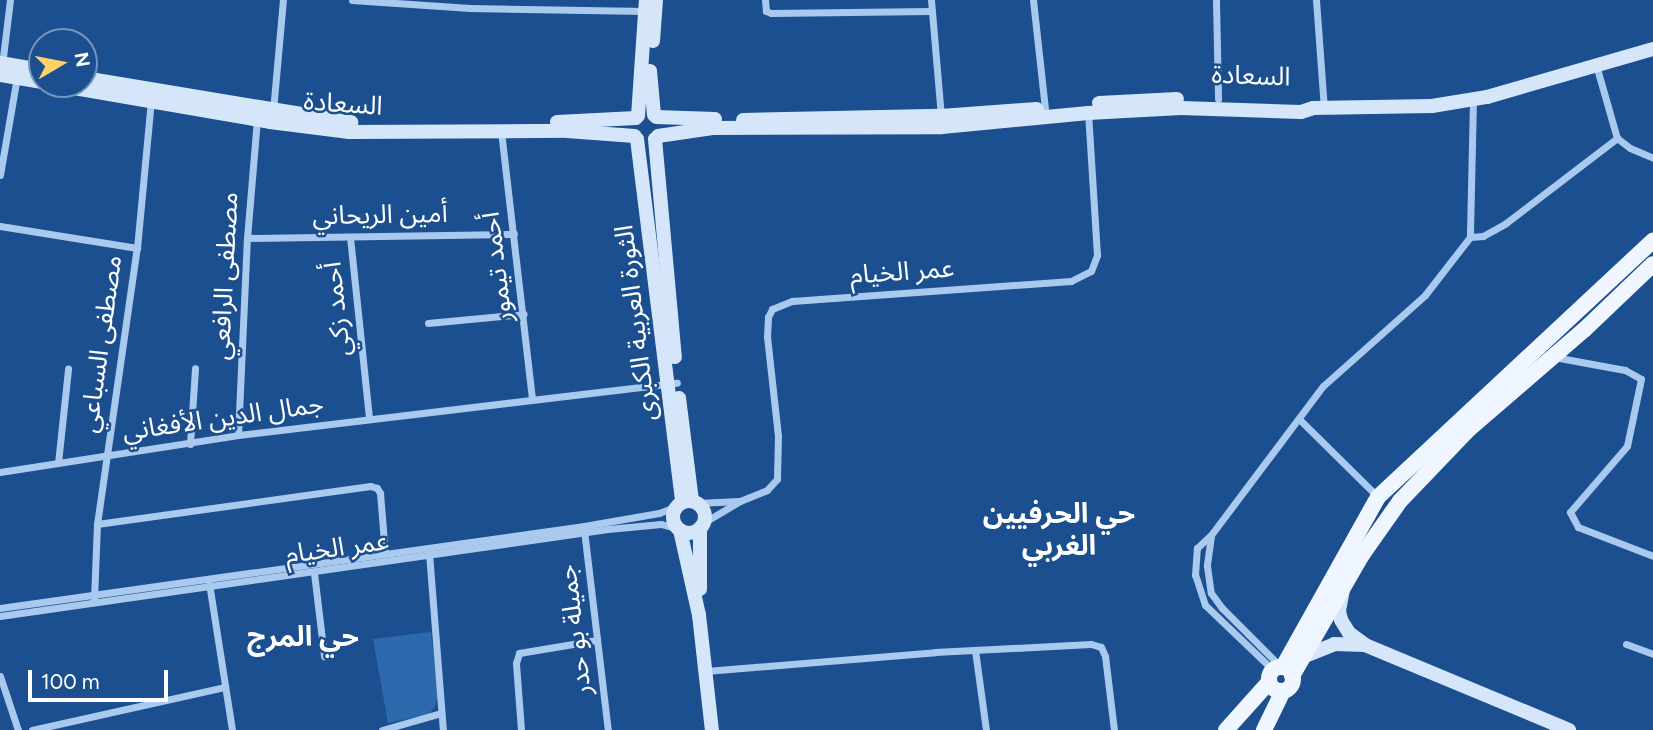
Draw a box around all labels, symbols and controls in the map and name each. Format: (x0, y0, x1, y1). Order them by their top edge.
north arrow (28, 28, 98, 98)
text: N (70, 50, 95, 69)
street label: السعادة (1211, 59, 1291, 93)
street label: السعادة (302, 86, 384, 122)
street label: مصطفى الرافعي (205, 191, 245, 361)
street label: أمين الريحاني (312, 198, 448, 232)
street label: أحمد تيمور (475, 210, 519, 324)
street label: الثورة العربية الكبرى (608, 223, 664, 423)
street label: مصطفى السباعي (73, 253, 129, 435)
street label: عمر الخيام (849, 253, 955, 291)
street label: أحمد زكي (317, 260, 357, 358)
street label: جمال الدين الأفغاني (121, 388, 325, 448)
district label: حي الحرفيين الغربي (983, 496, 1135, 562)
street label: عمر الخيام (283, 525, 391, 571)
street label: جميلة بو حدر (552, 563, 598, 697)
district label: حي المرج (247, 619, 359, 653)
scale bar (32, 656, 172, 700)
text: 100 m (41, 669, 100, 694)

